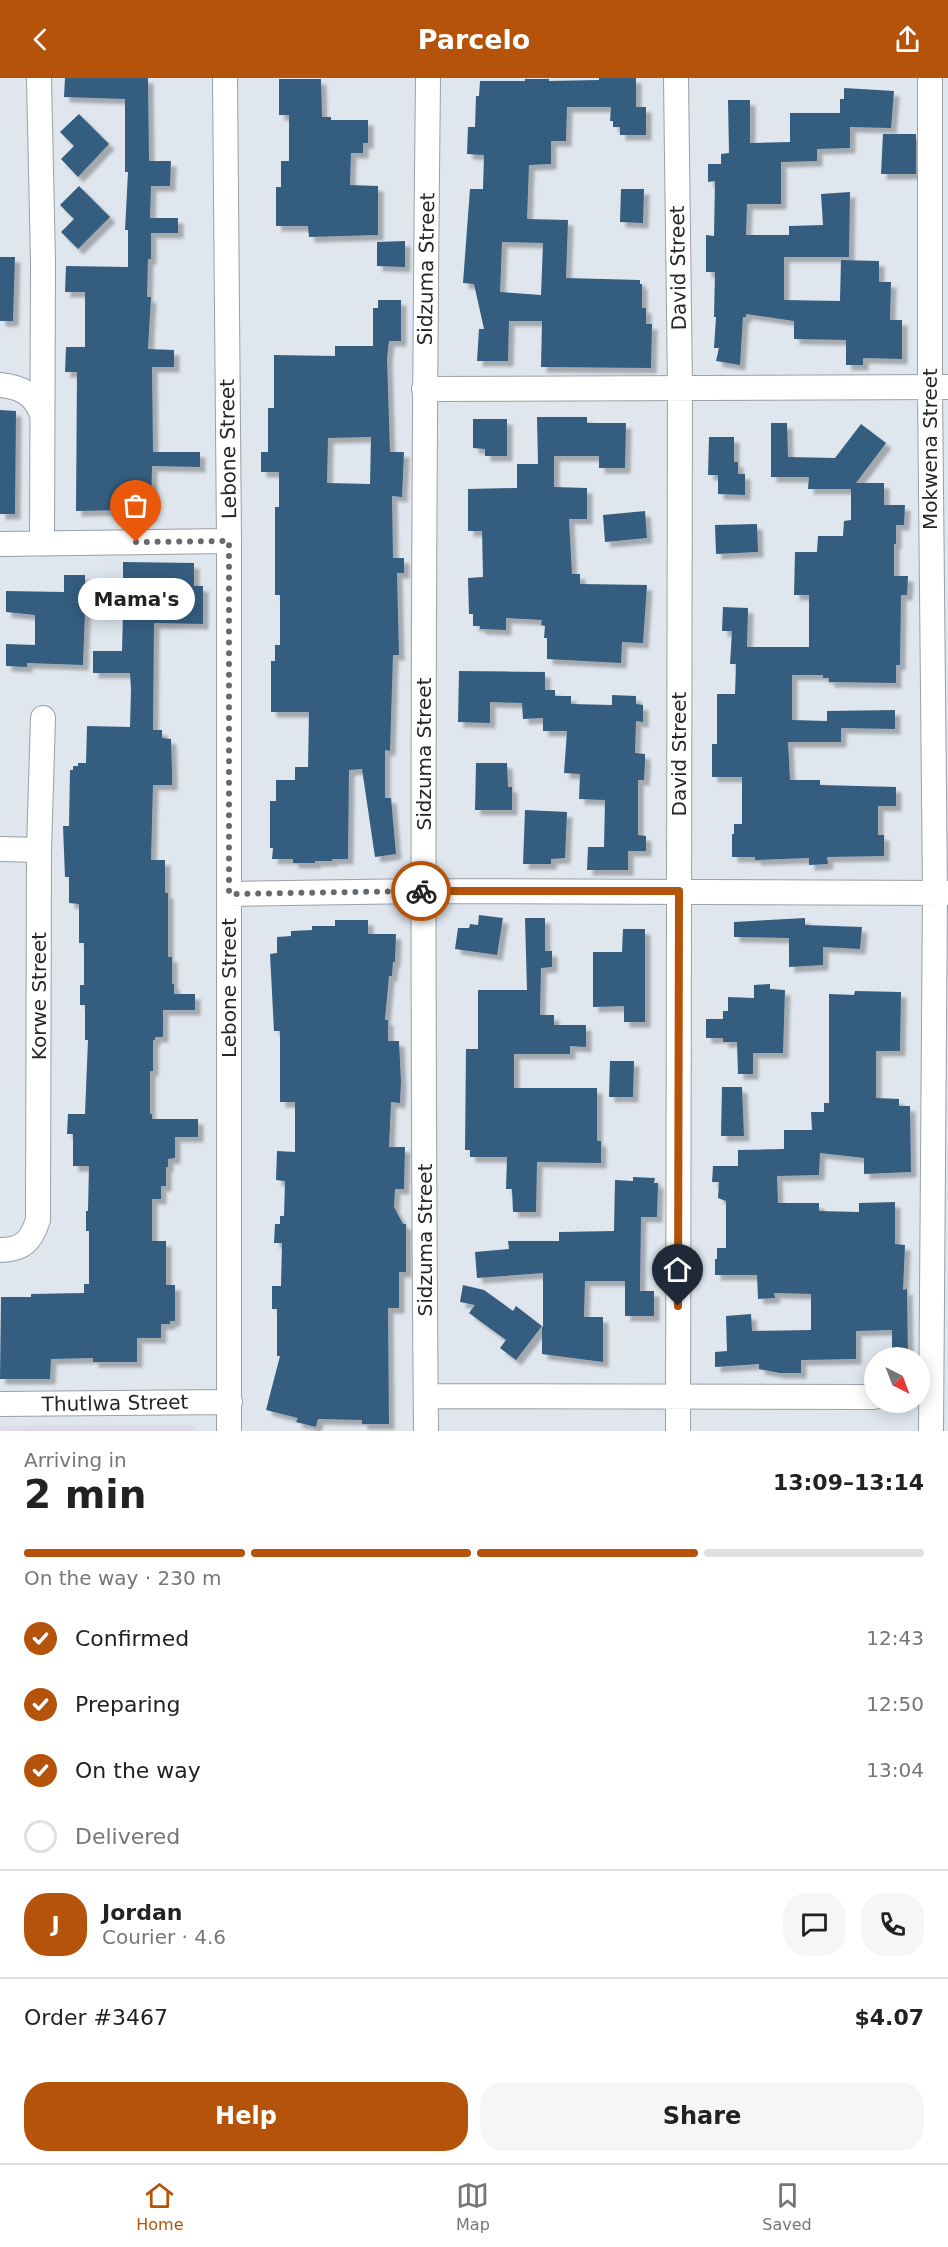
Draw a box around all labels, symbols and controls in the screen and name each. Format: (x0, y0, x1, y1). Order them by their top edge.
icon: back (24, 23, 57, 56)
icon: share (891, 23, 924, 56)
text: Parcelo (418, 24, 530, 55)
street label: Sidzuma Street (413, 192, 439, 346)
street label: David Street (665, 205, 691, 331)
street label: Mokwena Street (918, 368, 942, 530)
street label: Lebone Street (215, 379, 241, 519)
pin (110, 480, 161, 542)
icon: bag (119, 489, 152, 522)
callout: Mama's (78, 578, 195, 620)
text: Mama's (94, 587, 179, 611)
street label: Sidzuma Street (412, 677, 436, 831)
street label: David Street (667, 691, 691, 816)
courier (391, 861, 451, 921)
icon: bike (405, 875, 438, 908)
street label: Lebone Street (217, 918, 241, 1058)
street label: Korwe Street (27, 932, 51, 1060)
street label: Sidzuma Street (413, 1163, 437, 1317)
pin (652, 1244, 703, 1306)
icon: home (661, 1253, 694, 1286)
north arrow (864, 1347, 930, 1413)
map controls (864, 1347, 930, 1413)
street label: Thutlwa Street (40, 1390, 189, 1416)
text: Arriving in (24, 1448, 127, 1472)
text: 13:09–13:14 (773, 1470, 924, 1495)
text: 2 min (24, 1472, 146, 1517)
text: On the way · 230 m (24, 1566, 222, 1590)
icon: check (24, 1622, 57, 1655)
text: Confirmed (75, 1626, 189, 1651)
text: 12:43 (866, 1626, 924, 1650)
icon: check (24, 1688, 57, 1721)
text: Preparing (75, 1692, 181, 1717)
text: 12:50 (866, 1692, 924, 1716)
icon: check (24, 1754, 57, 1787)
text: On the way (75, 1758, 201, 1783)
text: 13:04 (866, 1758, 924, 1782)
text: Delivered (75, 1824, 180, 1849)
button: chat (783, 1893, 846, 1956)
button: phone (861, 1893, 924, 1956)
text: Jordan (102, 1900, 182, 1925)
text: J (51, 1912, 60, 1937)
text: Courier · 4.6 (102, 1925, 226, 1949)
text: Order #3467 (24, 2005, 168, 2030)
text: $4.07 (854, 2005, 924, 2030)
button: Help (24, 2082, 468, 2151)
button: Share (480, 2082, 924, 2151)
tab: Home (136, 2179, 184, 2234)
tab: Map (456, 2179, 490, 2234)
tab: Saved (762, 2179, 812, 2234)

